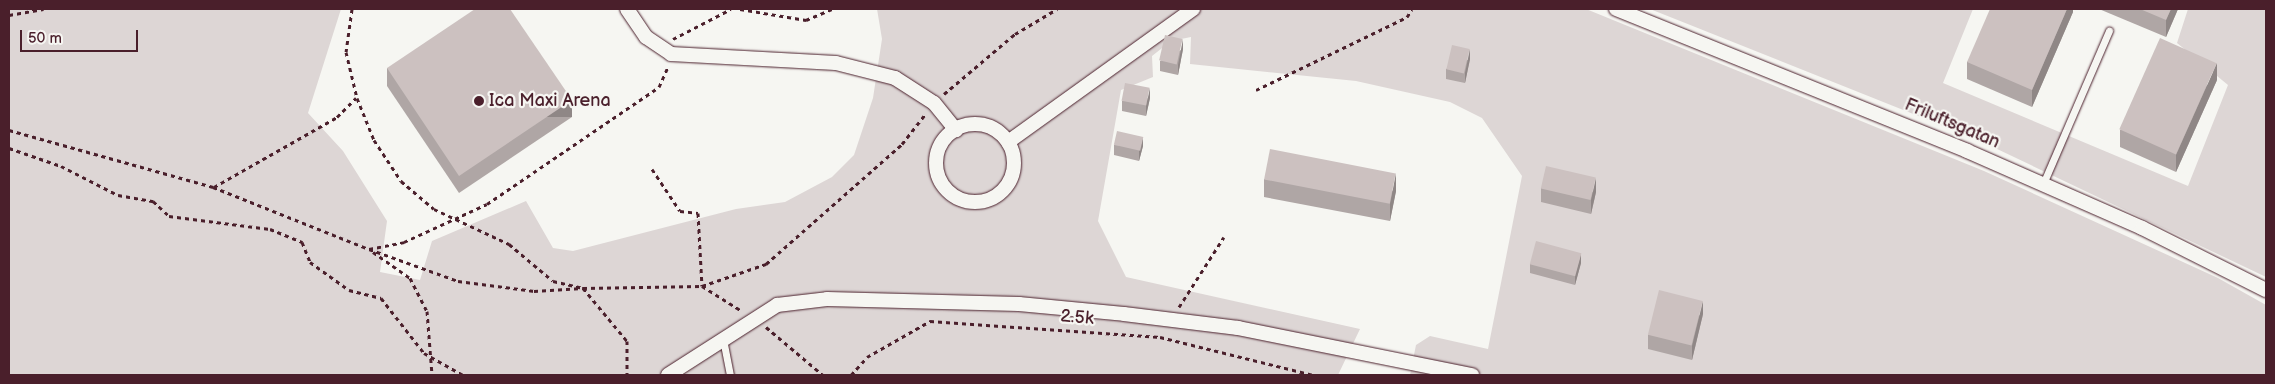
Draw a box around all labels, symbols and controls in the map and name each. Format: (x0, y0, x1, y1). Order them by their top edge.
scale bar (22, 20, 140, 52)
text: 50 m (28, 29, 62, 48)
place label: Ica Maxi Arena (489, 90, 611, 112)
street label: Friluftsgatan (1901, 94, 2003, 154)
marker: Ica Maxi Arena (473, 95, 485, 107)
street label: 2.5k (1059, 306, 1095, 330)

